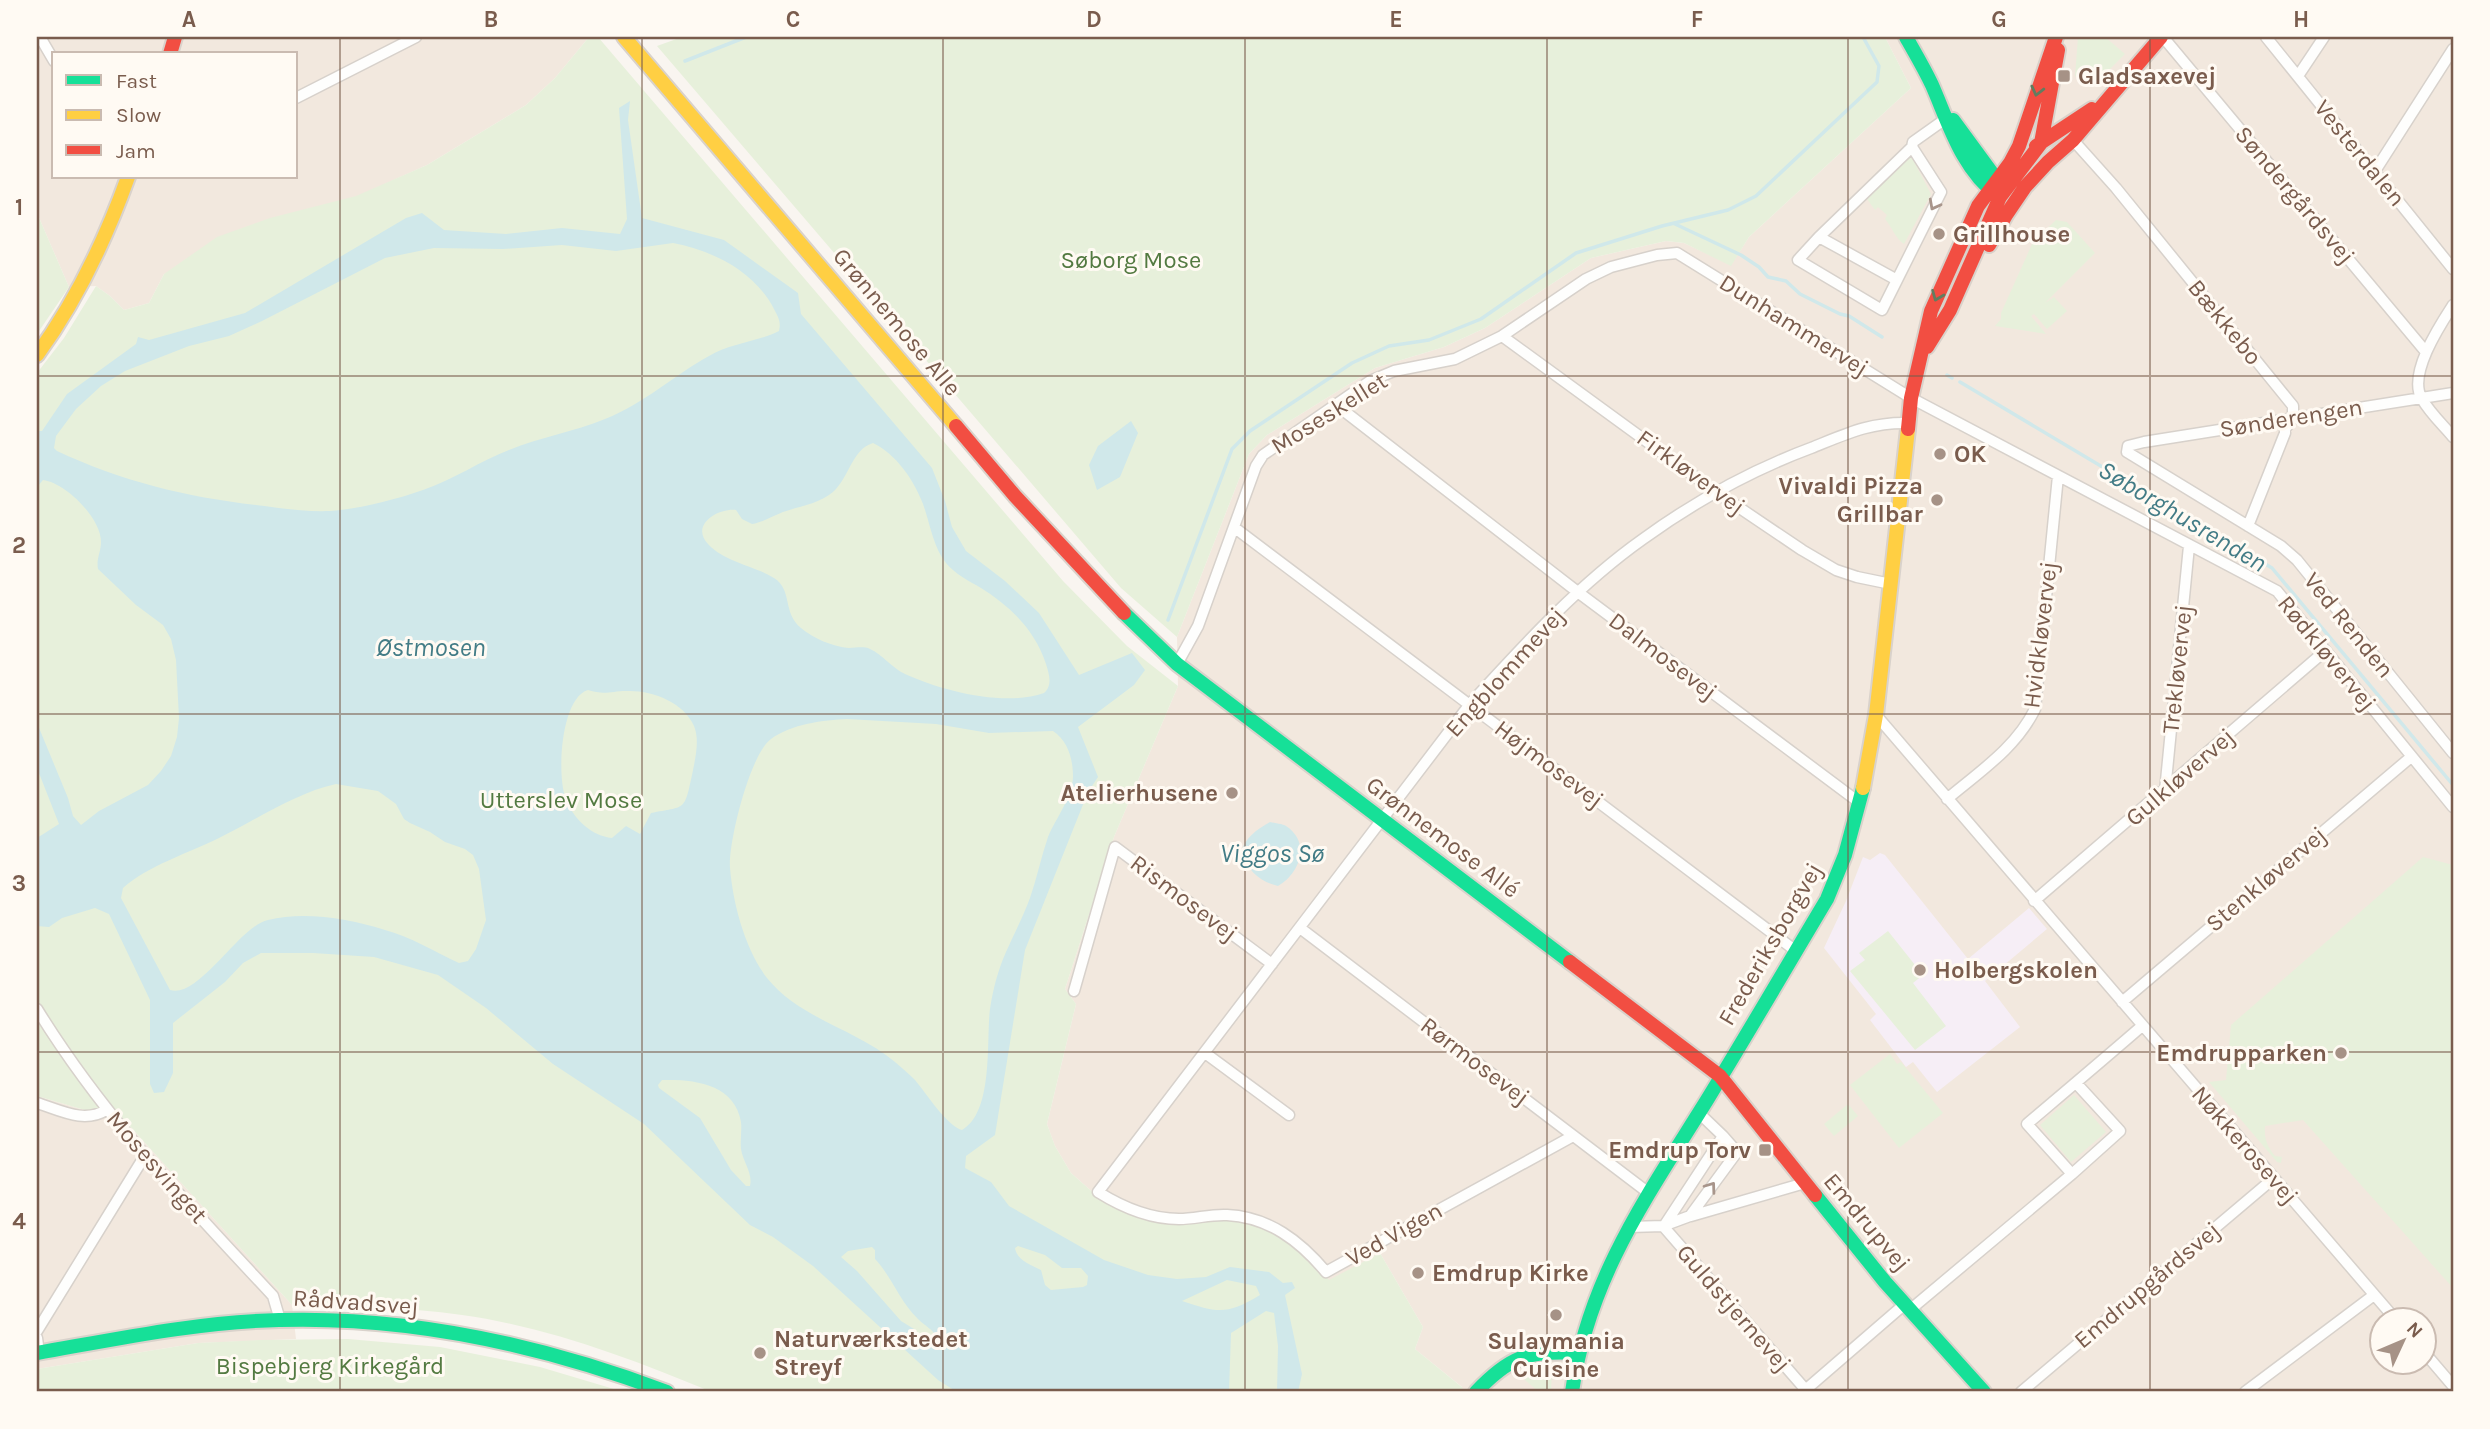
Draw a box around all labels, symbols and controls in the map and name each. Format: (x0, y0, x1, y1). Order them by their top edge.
text: A (182, 6, 196, 33)
text: B (484, 6, 498, 33)
text: C (786, 6, 800, 33)
text: D (1086, 6, 1102, 33)
text: E (1389, 6, 1403, 33)
text: F (1691, 6, 1703, 33)
text: G (1991, 6, 2007, 33)
text: H (2293, 6, 2309, 33)
legend (52, 52, 298, 178)
place label: Gladsaxevej (2078, 62, 2216, 90)
marker: Gladsaxevej (2056, 68, 2072, 84)
text: Fast (116, 69, 157, 93)
one-way arrow (2031, 85, 2045, 97)
street label: Vesterdalen (2309, 94, 2411, 212)
text: Slow (116, 103, 161, 127)
street label: Søndergårdsvej (2229, 120, 2361, 270)
text: Jam (116, 139, 156, 163)
text: 1 (15, 194, 23, 221)
one-way arrow (1929, 198, 1942, 210)
place label: Grillhouse (1953, 220, 2070, 248)
marker: Grillhouse (1931, 226, 1947, 242)
street label: Grønnemose Alle (827, 242, 967, 402)
park label: Søborg Mose (1061, 246, 1201, 274)
street label: Dunhammervej (1714, 268, 1874, 382)
street label: Bækkebo (2182, 274, 2268, 370)
one-way arrow (1932, 289, 1946, 301)
street label: Moseskellet (1266, 366, 1392, 460)
street label: Sønderengen (2217, 393, 2365, 443)
street label: Firkløvervej (1632, 423, 1750, 521)
place label: OK (1954, 440, 1986, 468)
marker: OK (1932, 446, 1948, 462)
water label: Søborghusrenden (2093, 454, 2272, 579)
place label: Vivaldi Pizza Grillbar (1779, 472, 1924, 528)
marker: Vivaldi Pizza Grillbar (1929, 492, 1945, 508)
text: 2 (12, 532, 26, 559)
street label: Hvidkløvervej (2017, 560, 2063, 710)
street label: Ved Renden (2298, 567, 2400, 683)
street label: Rødkløvervej (2272, 590, 2382, 716)
street label: Engblommevej (1439, 601, 1571, 743)
street label: Trekløvervej (2156, 603, 2198, 735)
street label: Dalmosevej (1603, 606, 1723, 706)
water label: Østmosen (376, 632, 486, 663)
street label: Højmosevej (1489, 714, 1609, 814)
street label: Gulkløvervej (2120, 722, 2240, 832)
street label: Grønnemose Allé (1361, 770, 1525, 904)
place label: Atelierhusene (1060, 779, 1218, 807)
marker: Atelierhusene (1224, 785, 1240, 801)
park label: Utterslev Mose (480, 786, 642, 814)
street label: Stenkløvervej (2200, 820, 2332, 938)
water label: Viggos Sø (1220, 838, 1325, 869)
street label: Rismosevej (1125, 849, 1243, 947)
street label: Frederiksborgvej (1712, 858, 1828, 1030)
text: 3 (12, 870, 26, 897)
place label: Holbergskolen (1934, 956, 2098, 984)
marker: Holbergskolen (1912, 962, 1928, 978)
street label: Rørmosevej (1415, 1011, 1535, 1111)
place label: Emdrupparken (2156, 1039, 2327, 1067)
marker: Emdrupparken (2333, 1045, 2349, 1061)
street label: Nøkkerosevej (2186, 1080, 2304, 1210)
street label: Mosesvinget (101, 1105, 213, 1229)
place label: Emdrup Torv (1608, 1136, 1752, 1164)
marker: Emdrup Torv (1757, 1142, 1773, 1158)
street label: Emdrupvej (1818, 1167, 1916, 1277)
one-way arrow (1703, 1182, 1715, 1195)
street label: Ved Vigen (1341, 1196, 1447, 1272)
text: 4 (12, 1208, 26, 1235)
street label: Emdrupgårdsvej (2068, 1216, 2226, 1354)
street label: Guldstjernevej (1671, 1239, 1797, 1377)
place label: Emdrup Kirke (1432, 1259, 1589, 1287)
marker: Emdrup Kirke (1410, 1265, 1426, 1281)
street label: Rådvadsvej (292, 1284, 420, 1320)
north arrow (2368, 1306, 2438, 1376)
marker: Sulaymania Cuisine (1548, 1307, 1564, 1323)
text: N (2402, 1317, 2427, 1342)
place label: Naturværkstedet Streyf (774, 1325, 968, 1381)
place label: Sulaymania Cuisine (1487, 1327, 1625, 1383)
marker: Naturværkstedet Streyf (752, 1345, 768, 1361)
park label: Bispebjerg Kirkegård (216, 1352, 444, 1380)

